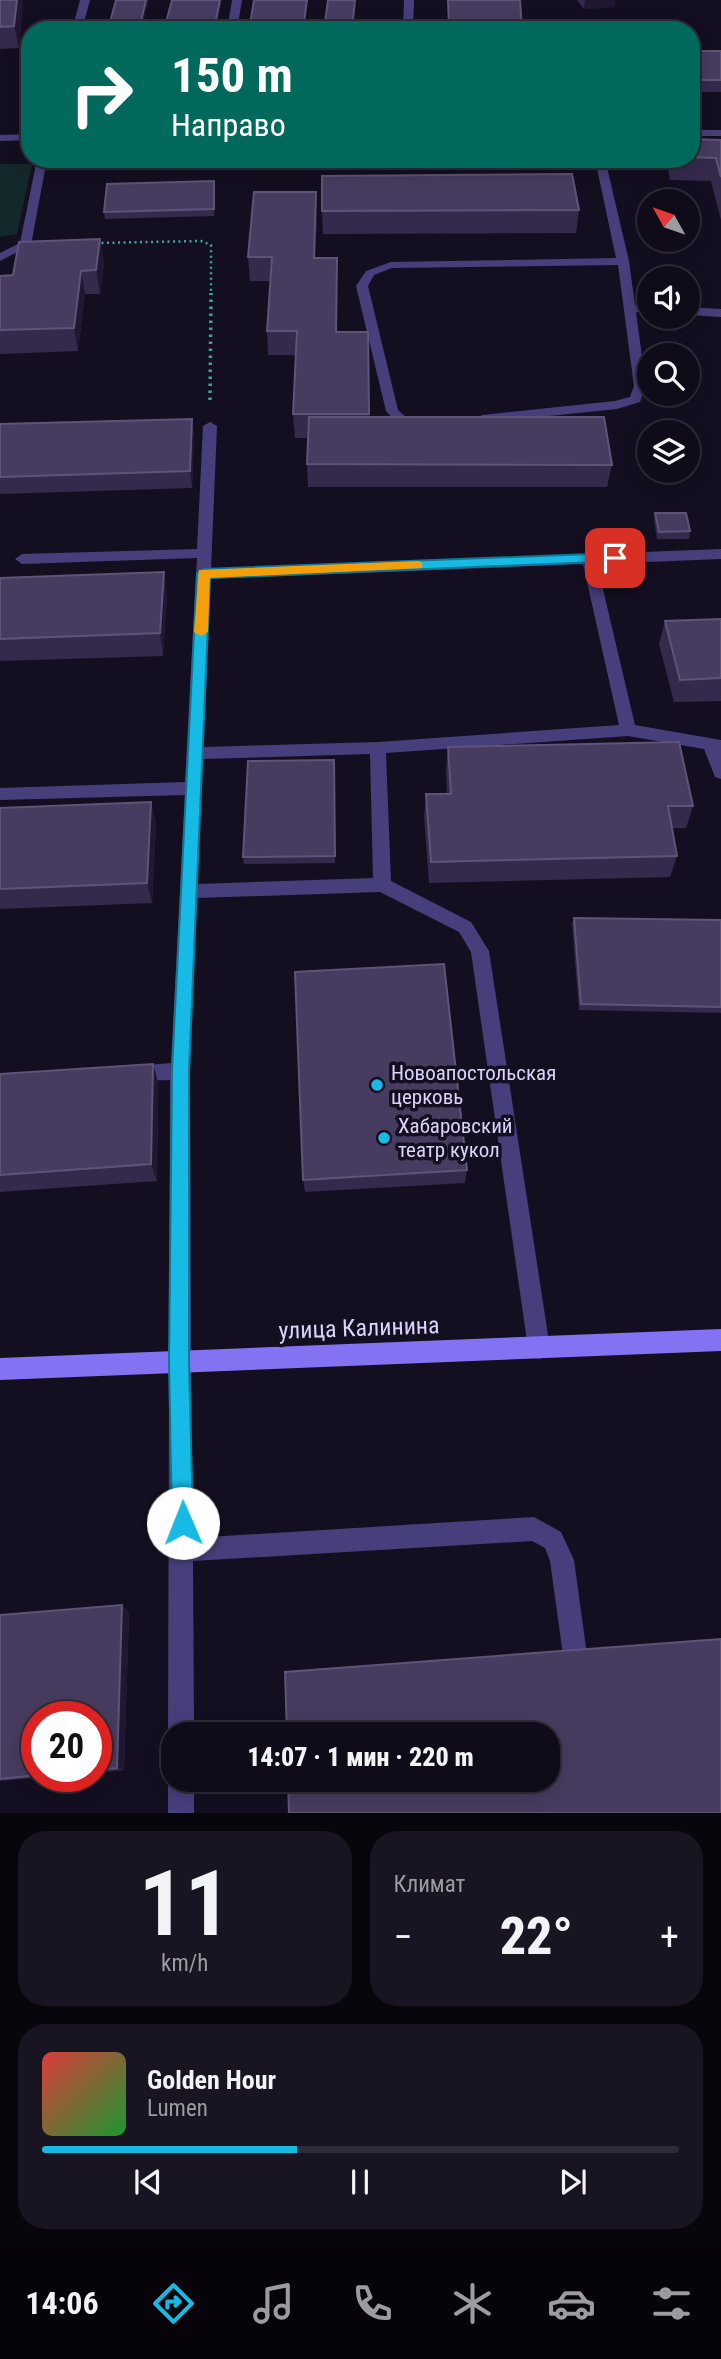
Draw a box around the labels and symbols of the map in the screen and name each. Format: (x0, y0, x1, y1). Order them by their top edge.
north arrow (637, 189, 700, 252)
pin (585, 528, 645, 588)
place label: Новоапостольская церковь (391, 1061, 556, 1109)
marker: Новоапостольская церковь (369, 1077, 385, 1093)
place label: Хабаровский театр кукол (398, 1114, 513, 1162)
marker: Хабаровский театр кукол (376, 1130, 392, 1146)
street label: улица Калинина (278, 1311, 440, 1345)
position arrow (146, 1486, 220, 1560)
speed limit sign: 20 (21, 1701, 112, 1792)

